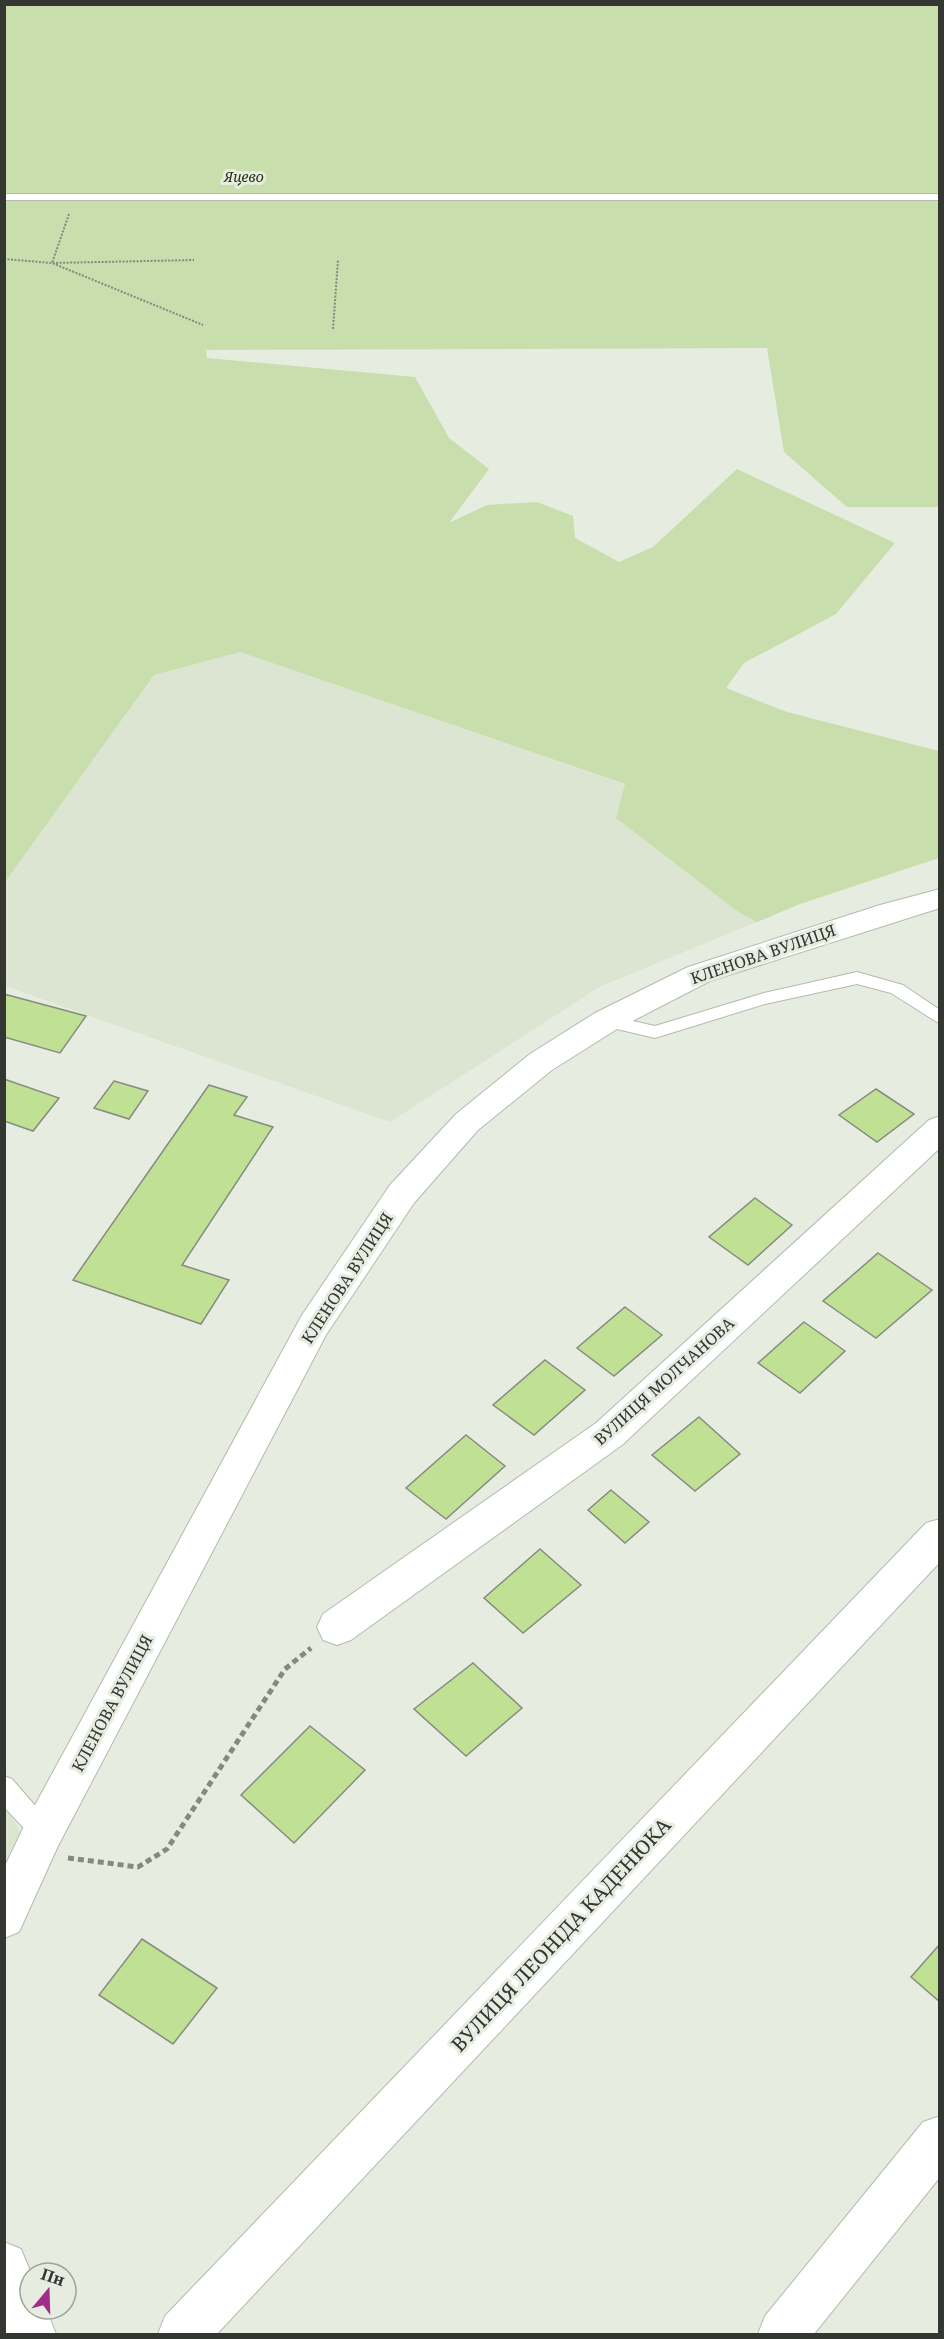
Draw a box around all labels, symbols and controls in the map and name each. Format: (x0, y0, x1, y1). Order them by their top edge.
park label: Яцево (223, 167, 264, 186)
street label: КЛЕНОВА ВУЛИЦЯ (687, 919, 839, 989)
street label: КЛЕНОВА ВУЛИЦЯ (296, 1208, 398, 1348)
street label: ВУЛИЦЯ МОЛЧАНОВА (589, 1312, 739, 1450)
street label: КЛЕНОВА ВУЛИЦЯ (67, 1631, 157, 1775)
street label: ВУЛИЦЯ ЛЕОНІДА КАДЕНЮКА (445, 1811, 677, 2057)
north arrow (18, 2261, 78, 2321)
text: Пн (38, 2263, 68, 2291)

